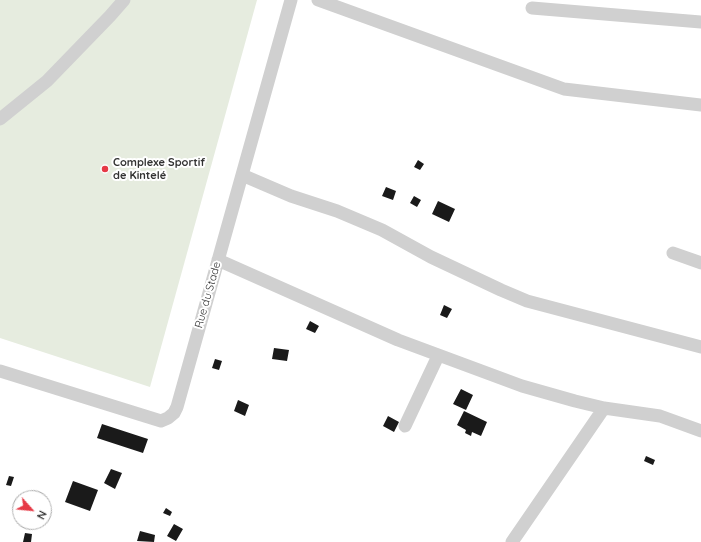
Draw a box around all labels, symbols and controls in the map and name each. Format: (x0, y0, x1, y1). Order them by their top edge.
place label: Complexe Sportif de Kintelé (113, 156, 205, 182)
marker: Complexe Sportif de Kintelé (100, 164, 110, 174)
street label: Rue du Stade (192, 260, 224, 330)
north arrow (12, 490, 52, 530)
text: N (34, 508, 50, 522)

